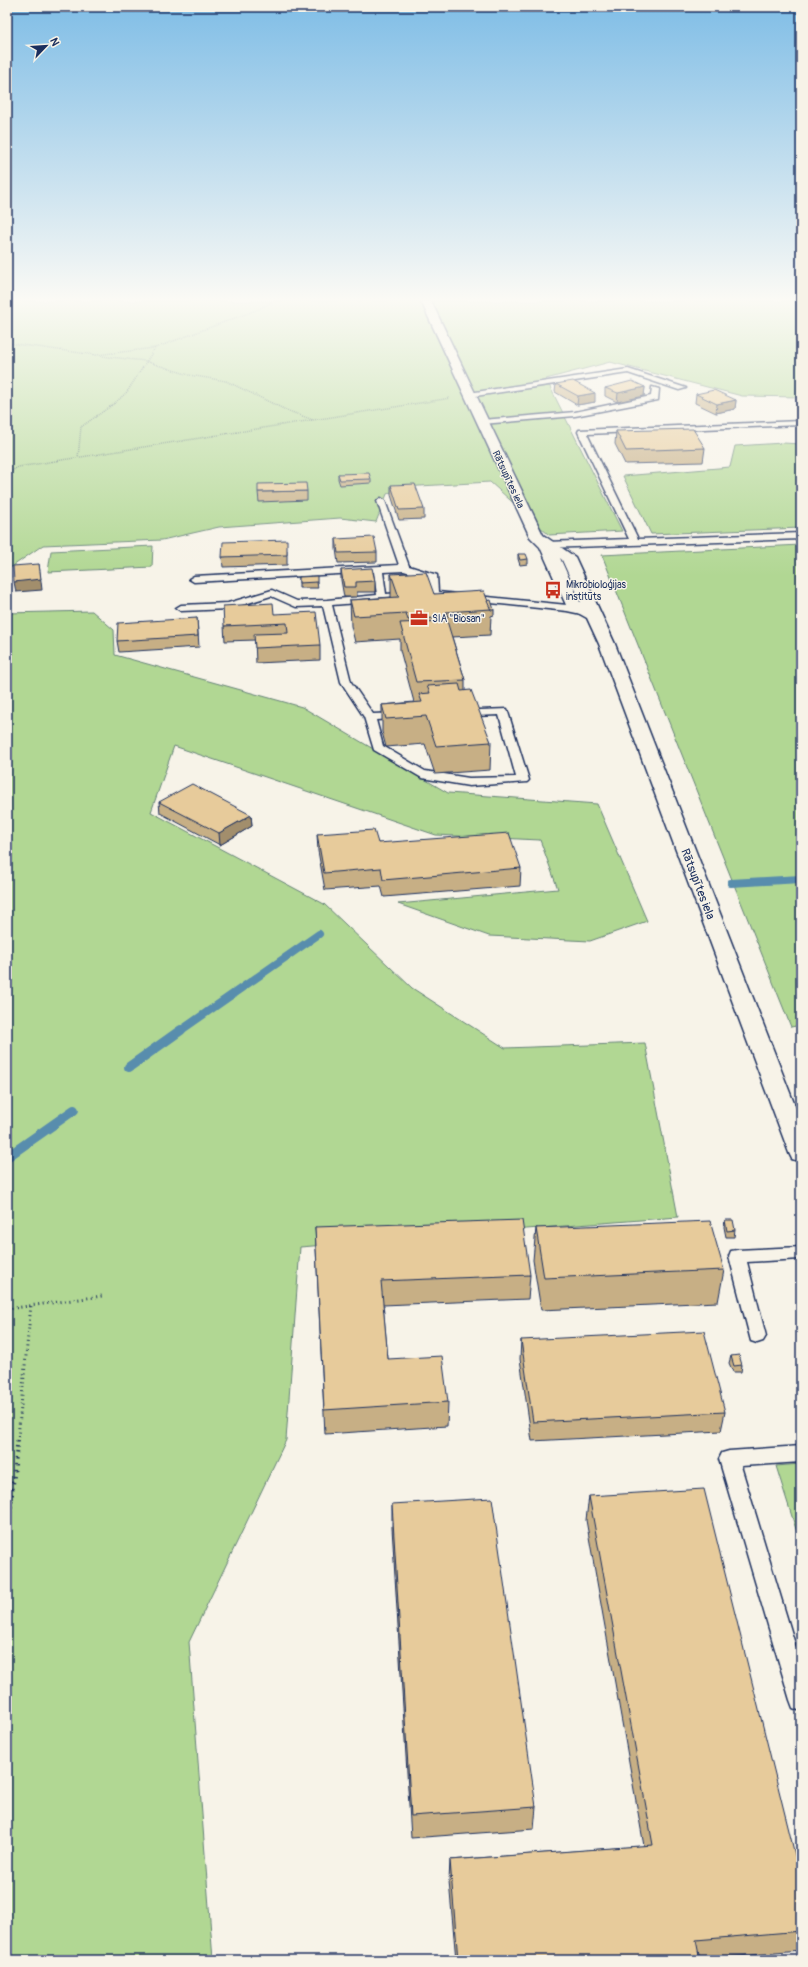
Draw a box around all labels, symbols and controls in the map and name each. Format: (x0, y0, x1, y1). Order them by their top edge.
north arrow (26, 26, 66, 66)
text: N (47, 36, 62, 49)
street label: Rātsupītes iela (490, 449, 527, 510)
place label: Mikrobioloģijas institūts (566, 579, 627, 603)
bus stop icon: Mikrobioloģijas institūts (543, 580, 563, 600)
office icon: SIA "Biosan" (409, 608, 429, 628)
place label: SIA "Biosan" (432, 613, 485, 625)
street label: Rātsupītes iela (677, 847, 718, 922)

